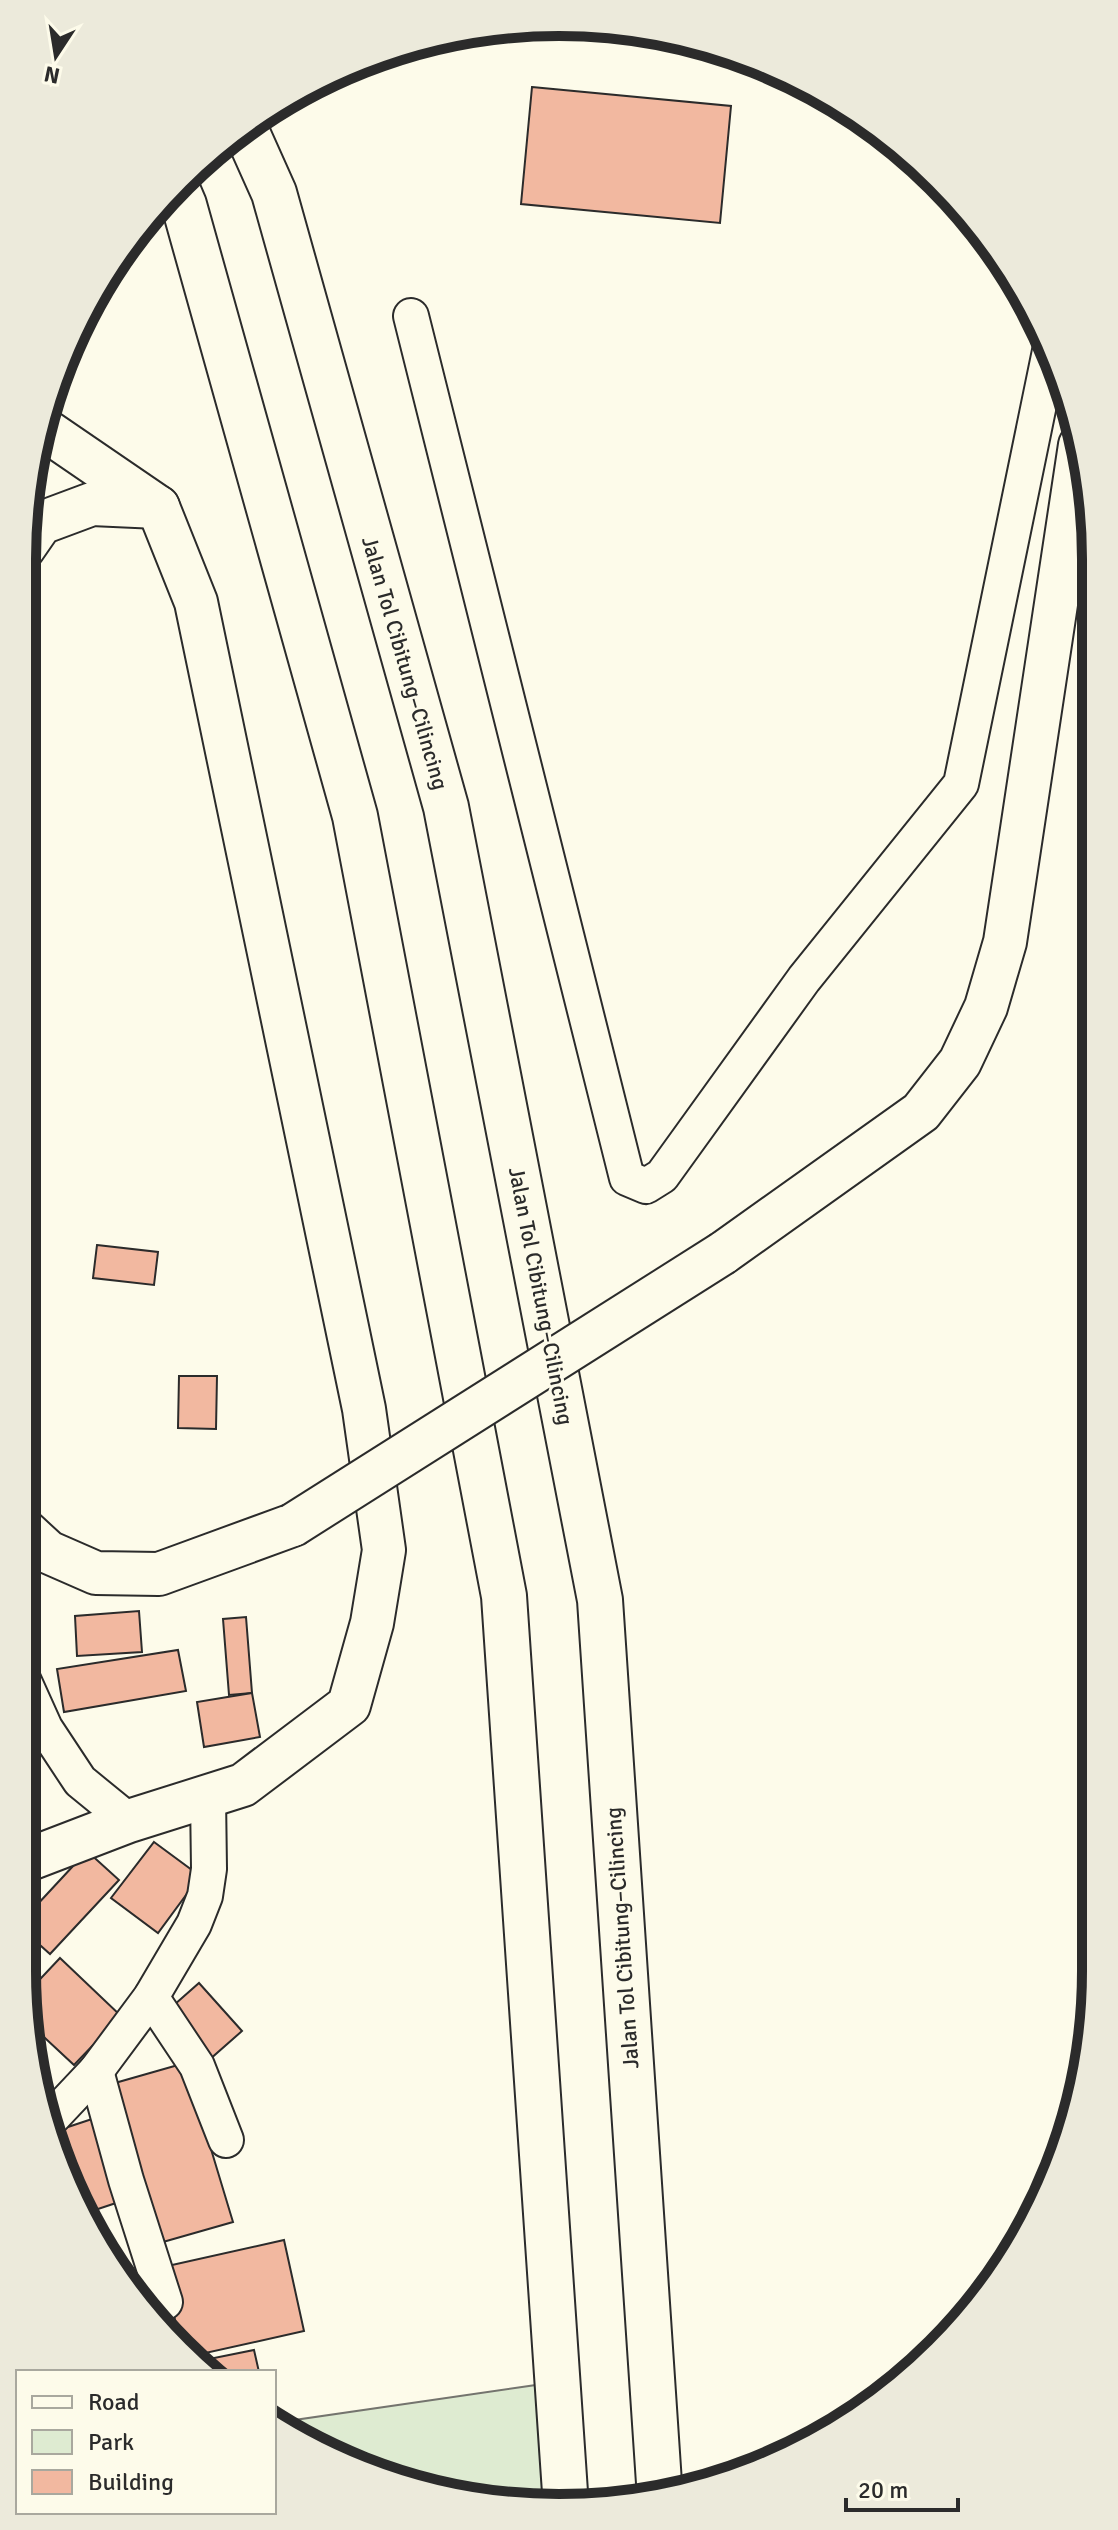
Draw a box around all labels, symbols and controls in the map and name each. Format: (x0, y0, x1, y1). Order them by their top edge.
north arrow (16, 16, 96, 96)
text: N (42, 60, 62, 90)
street label: Jalan Tol Cibitung–Cilincing (356, 533, 454, 793)
street label: Jalan Tol Cibitung–Cilincing (503, 1165, 579, 1427)
street label: Jalan Tol Cibitung–Cilincing (599, 1806, 645, 2070)
legend (16, 2370, 276, 2514)
text: Road (88, 2387, 139, 2417)
text: Park (88, 2427, 134, 2457)
scale bar (846, 2462, 958, 2512)
text: Building (88, 2467, 174, 2497)
text: 20 m (858, 2475, 908, 2505)

